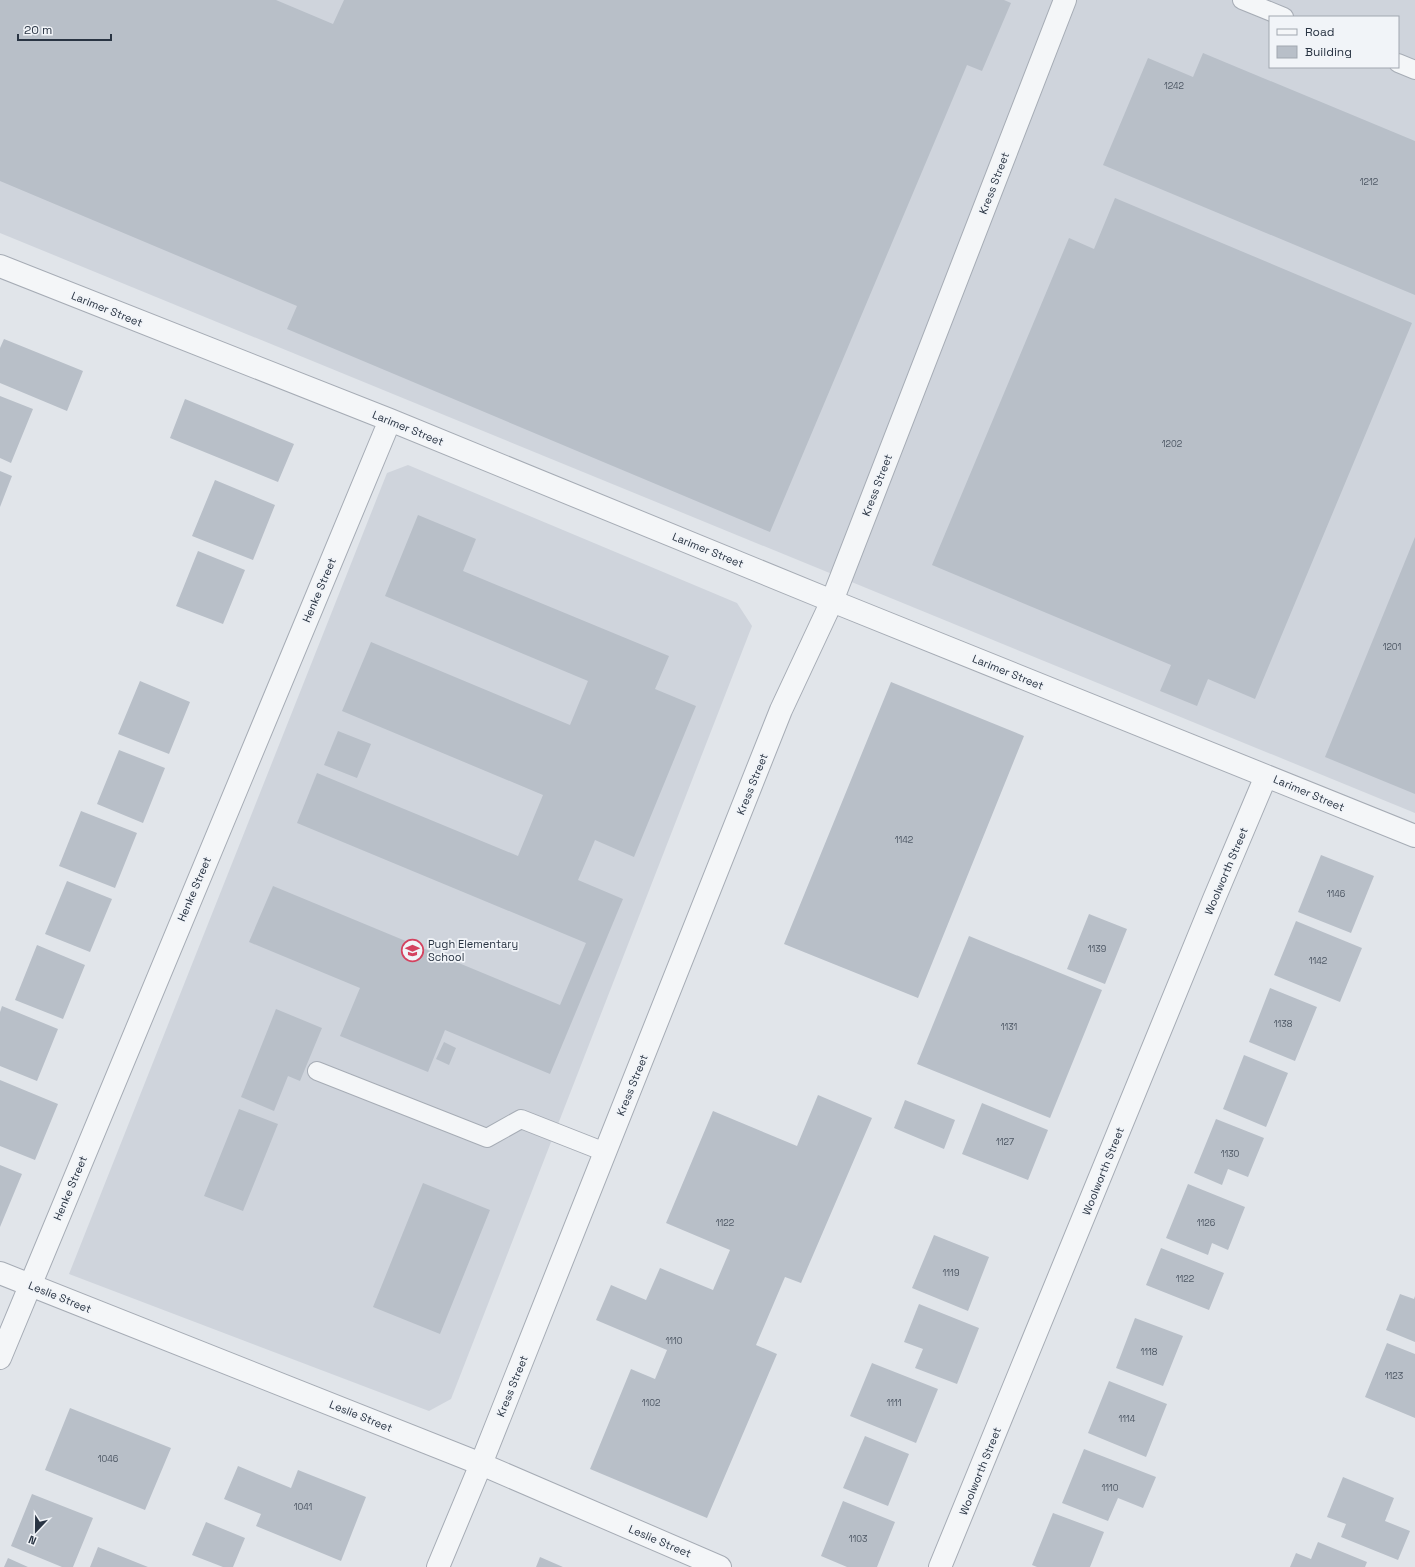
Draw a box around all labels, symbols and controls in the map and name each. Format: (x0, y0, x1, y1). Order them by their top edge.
scale bar (18, 16, 111, 42)
legend (1269, 16, 1399, 68)
text: 20 m (24, 22, 52, 38)
text: Road (1305, 24, 1334, 40)
text: Building (1305, 44, 1352, 60)
house number: 1242 (1164, 80, 1184, 92)
street label: Kress Street (976, 150, 1012, 216)
house number: 1212 (1360, 176, 1378, 188)
street label: Larimer Street (69, 288, 145, 330)
street label: Larimer Street (370, 407, 446, 449)
house number: 1202 (1162, 438, 1182, 450)
street label: Kress Street (859, 452, 895, 518)
street label: Larimer Street (670, 529, 746, 571)
street label: Henke Street (299, 555, 339, 625)
house number: 1201 (1383, 641, 1402, 653)
street label: Larimer Street (970, 651, 1046, 693)
street label: Kress Street (733, 751, 771, 817)
street label: Larimer Street (1271, 772, 1347, 814)
street label: Woolworth Street (1201, 825, 1251, 917)
house number: 1142 (895, 834, 913, 846)
street label: Henke Street (174, 854, 214, 924)
house number: 1146 (1327, 888, 1346, 900)
school or university icon: Pugh Elementary School (399, 937, 425, 963)
place label: Pugh Elementary School (428, 937, 518, 964)
house number: 1139 (1088, 943, 1106, 955)
house number: 1142 (1309, 955, 1327, 967)
house number: 1138 (1274, 1018, 1293, 1030)
house number: 1131 (1001, 1021, 1018, 1033)
street label: Kress Street (613, 1052, 651, 1118)
street label: Woolworth Street (1079, 1125, 1127, 1217)
house number: 1127 (996, 1136, 1014, 1148)
house number: 1130 (1221, 1148, 1240, 1160)
street label: Henke Street (50, 1153, 90, 1223)
house number: 1122 (716, 1217, 734, 1229)
house number: 1126 (1197, 1217, 1216, 1229)
house number: 1119 (943, 1267, 959, 1279)
house number: 1122 (1176, 1273, 1194, 1285)
street label: Leslie Street (26, 1278, 94, 1316)
house number: 1110 (665, 1335, 683, 1347)
house number: 1118 (1141, 1346, 1158, 1358)
street label: Kress Street (493, 1353, 531, 1419)
house number: 1123 (1385, 1370, 1403, 1382)
street label: Leslie Street (327, 1397, 395, 1435)
house number: 1102 (642, 1397, 660, 1409)
house number: 1111 (886, 1397, 902, 1409)
house number: 1114 (1119, 1413, 1136, 1425)
street label: Woolworth Street (956, 1425, 1004, 1517)
house number: 1046 (98, 1453, 119, 1465)
house number: 1110 (1101, 1482, 1119, 1494)
house number: 1041 (294, 1501, 313, 1513)
north arrow (16, 1511, 56, 1551)
street label: Leslie Street (627, 1522, 693, 1560)
text: N (26, 1532, 38, 1548)
house number: 1103 (849, 1533, 867, 1545)

